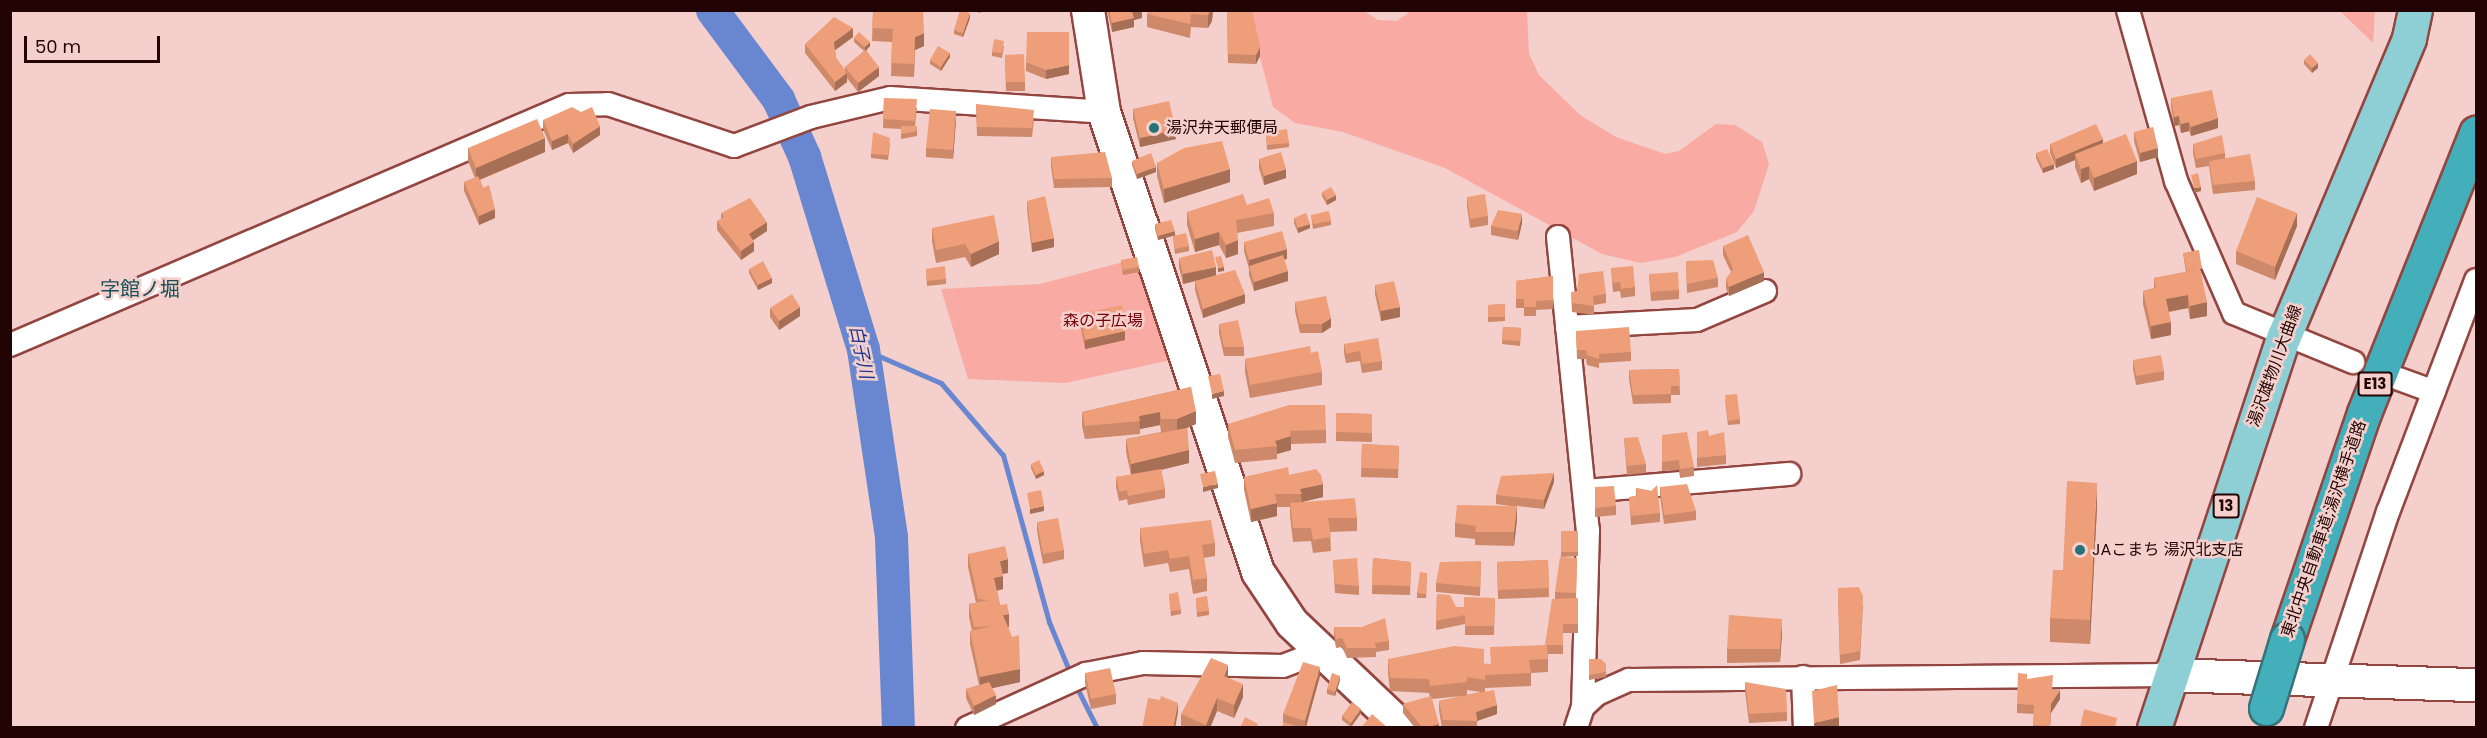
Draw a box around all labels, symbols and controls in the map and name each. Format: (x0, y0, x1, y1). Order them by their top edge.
scale bar (27, 24, 164, 62)
text: 50 m (35, 34, 81, 59)
place label: 湯沢弁天郵便局 (1166, 118, 1278, 138)
marker: 湯沢弁天郵便局 (1147, 121, 1161, 135)
district label: 字館ノ堀 (100, 277, 180, 301)
street label: 湯沢雄物川大曲線 (2244, 303, 2306, 429)
park label: 森の子広場 (1063, 311, 1143, 331)
water label: 白子川 (845, 323, 877, 381)
road number: E13 (2357, 372, 2393, 396)
street label: 東北中央自動車道;湯沢横手道路 (2278, 418, 2370, 640)
road number: 13 (2212, 494, 2240, 518)
place label: JAこまち 湯沢北支店 (2092, 540, 2244, 560)
marker: JAこまち 湯沢北支店 (2073, 543, 2087, 557)

